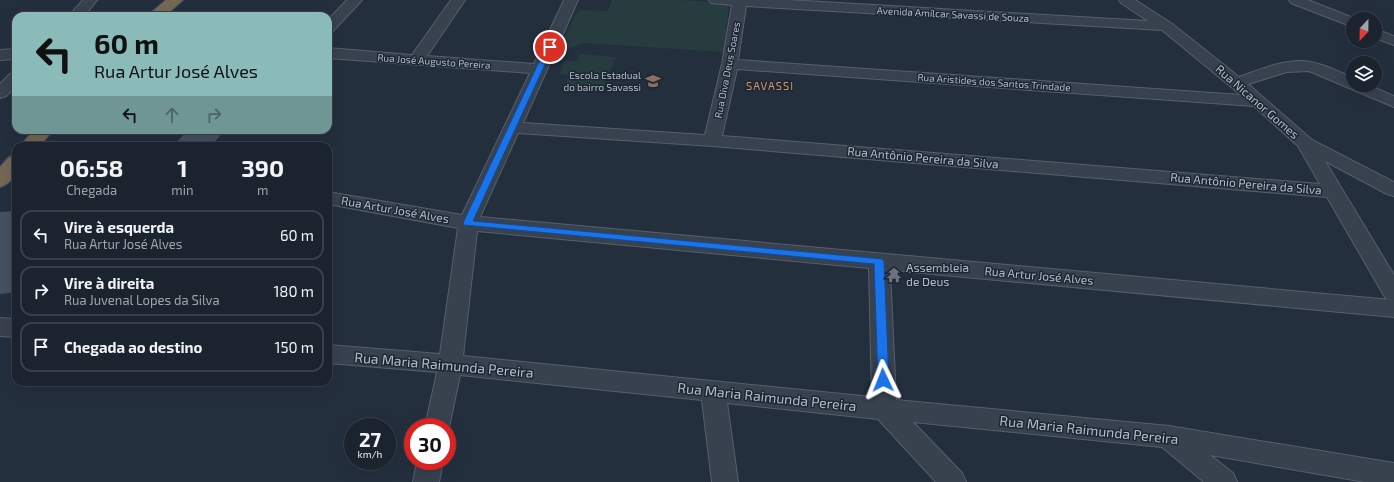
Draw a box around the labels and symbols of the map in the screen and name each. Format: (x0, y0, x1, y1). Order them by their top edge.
street label: Avenida Amílcar Savassi de Souza (876, 4, 1030, 24)
north arrow (1346, 12, 1382, 48)
street label: Rua Diva Deus Soares (712, 21, 742, 119)
pin (533, 30, 567, 64)
street label: Rua José Augusto Pereira (377, 51, 491, 71)
street label: Rua Nicanor Gomes (1213, 61, 1302, 141)
place label: Escola Estadual do bairro Savassi (563, 69, 641, 93)
street label: Rua Aristides dos Santos Trindade (917, 71, 1071, 93)
school or university icon: Escola Estadual do bairro Savassi (644, 72, 662, 90)
district label: SAVASSI (746, 79, 794, 92)
street label: Rua Antônio Pereira da Silva (847, 143, 999, 171)
street label: Rua Antônio Pereira da Silva (1170, 169, 1322, 197)
street label: Rua Artur José Alves (340, 193, 450, 225)
place label: Assembleia de Deus (906, 260, 969, 288)
street label: Rua Artur José Alves (984, 263, 1094, 287)
temple icon: Assembleia de Deus (885, 266, 903, 284)
street label: Rua Maria Raimunda Pereira (354, 348, 534, 381)
position arrow (862, 359, 904, 401)
street label: Rua Maria Raimunda Pereira (677, 379, 857, 414)
street label: Rua Maria Raimunda Pereira (999, 412, 1179, 447)
speed limit sign: 30 (404, 418, 456, 470)

